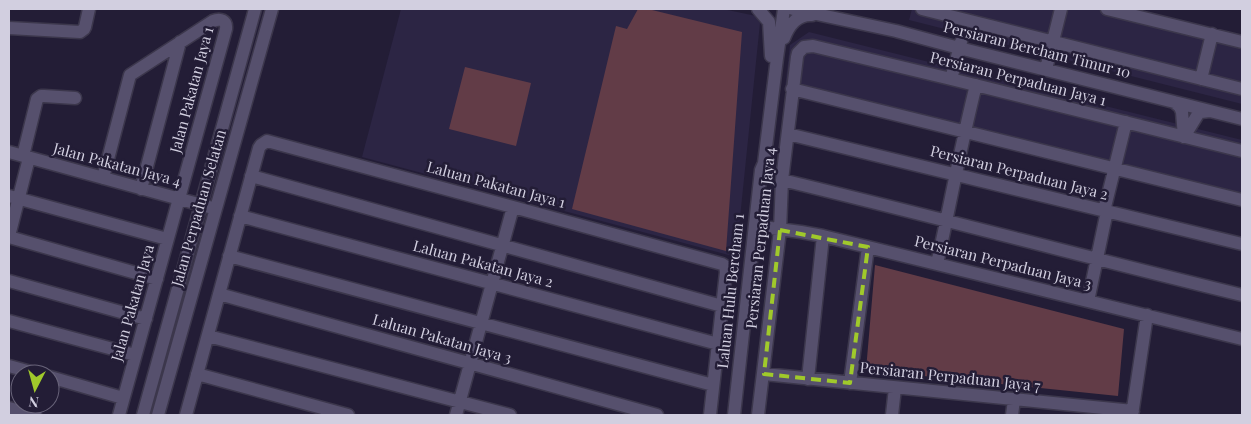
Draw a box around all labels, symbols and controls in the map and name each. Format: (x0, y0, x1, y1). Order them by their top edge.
street label: Persiaran Bercham Timur 10 (942, 16, 1133, 82)
street label: Jalan Pakatan Jaya 1 (164, 24, 218, 156)
street label: Persiaran Perpaduan Jaya 1 (928, 46, 1109, 110)
street label: Jalan Perpaduan Selatan (166, 127, 230, 289)
street label: Jalan Pakatan Jaya 4 (50, 137, 183, 191)
street label: Persiaran Perpaduan Jaya 2 (928, 140, 1110, 204)
street label: Persiaran Perpaduan Jaya 4 (741, 146, 779, 330)
street label: Laluan Pakatan Jaya 1 (425, 156, 568, 212)
street label: Laluan Hulu Bercham 1 (712, 212, 748, 369)
street label: Persiaran Perpaduan Jaya 3 (912, 230, 1094, 294)
street label: Laluan Pakatan Jaya 2 (411, 235, 556, 291)
street label: Jalan Pakatan Jaya (106, 242, 158, 364)
street label: Laluan Pakatan Jaya 3 (370, 309, 514, 368)
street label: Persiaran Perpaduan Jaya 7 (859, 357, 1041, 395)
north arrow (10, 364, 60, 414)
text: N (28, 392, 40, 412)

